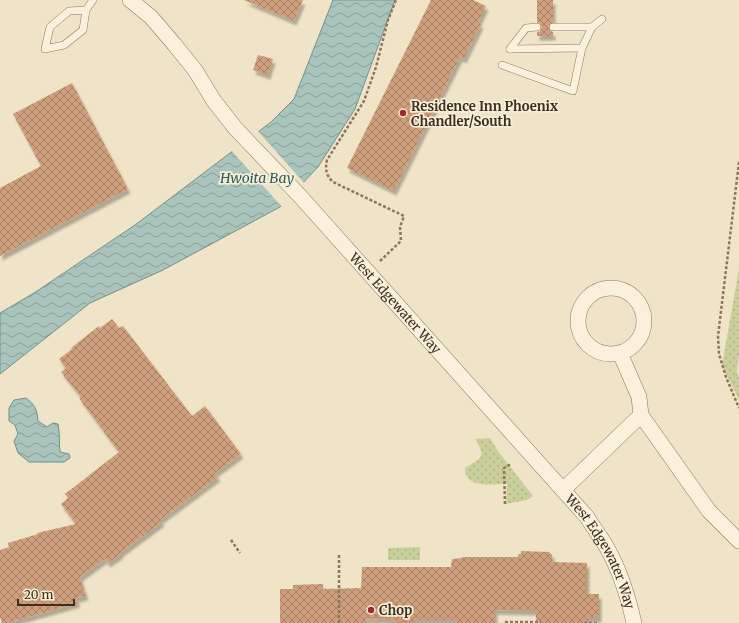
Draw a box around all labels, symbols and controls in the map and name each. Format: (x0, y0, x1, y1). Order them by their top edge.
place label: Residence Inn Phoenix Chandler/South (411, 98, 558, 130)
marker: Residence Inn Phoenix Chandler/South (398, 108, 408, 118)
water label: Hwoita Bay (219, 169, 294, 187)
street label: West Edgewater Way (345, 248, 446, 357)
street label: West Edgewater Way (561, 490, 639, 611)
scale bar (18, 581, 74, 607)
text: 20 m (24, 587, 53, 602)
place label: Chop (379, 602, 412, 619)
marker: Chop (366, 605, 376, 615)

